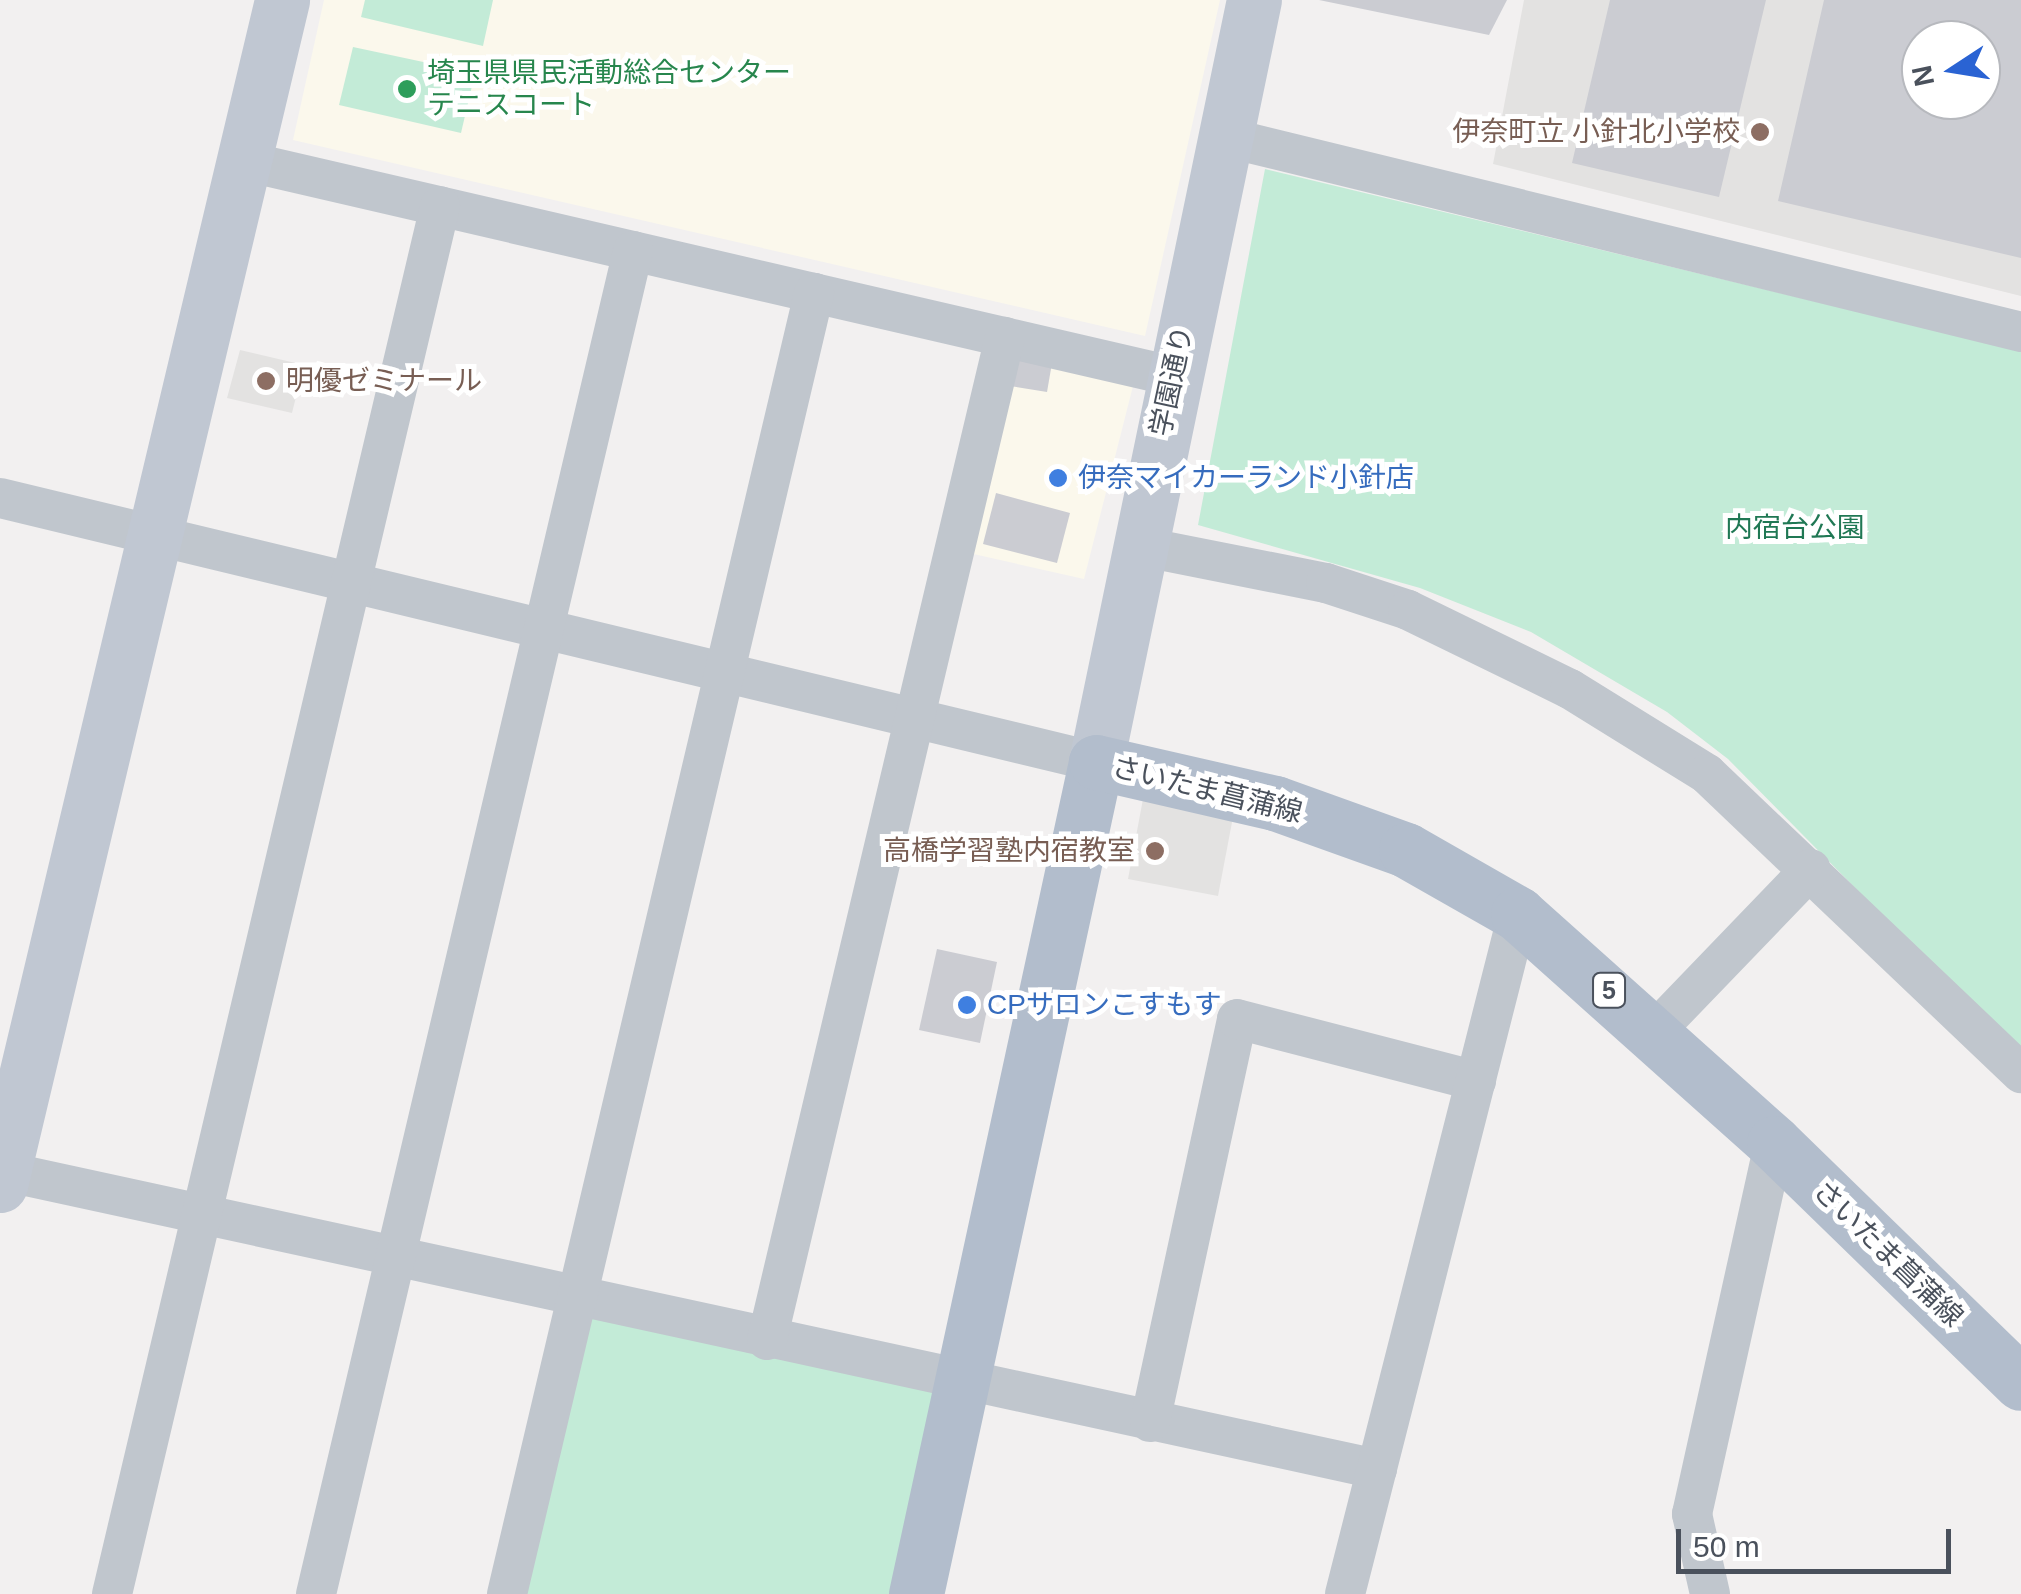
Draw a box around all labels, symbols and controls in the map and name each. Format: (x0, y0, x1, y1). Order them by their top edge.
north arrow (1901, 20, 2001, 120)
place label: 埼玉県県民活動総合センター テニスコート (427, 56, 791, 122)
text: N (1906, 63, 1940, 89)
marker: 埼玉県県民活動総合センター テニスコート (396, 78, 418, 100)
place label: 伊奈町立 小針北小学校 (1452, 115, 1740, 149)
marker: 伊奈町立 小針北小学校 (1749, 121, 1771, 143)
street label: 学園通り (1144, 323, 1200, 439)
place label: 明優ゼミナール (286, 364, 482, 398)
marker: 明優ゼミナール (255, 370, 277, 392)
place label: 伊奈マイカーランド小針店 (1078, 461, 1414, 495)
marker: 伊奈マイカーランド小針店 (1047, 467, 1069, 489)
park label: 内宿台公園 (1725, 511, 1865, 545)
street label: さいたま菖蒲線 (1108, 750, 1306, 830)
place label: 高橋学習塾内宿教室 (883, 834, 1135, 868)
marker: 高橋学習塾内宿教室 (1144, 840, 1166, 862)
road number: 5 (1592, 970, 1626, 1010)
place label: CPサロンこすもす (987, 988, 1222, 1022)
marker: CPサロンこすもす (956, 994, 978, 1016)
street label: さいたま菖蒲線 (1806, 1174, 1970, 1334)
scale bar (1681, 1509, 1956, 1571)
text: 50 m (1693, 1530, 1760, 1563)

